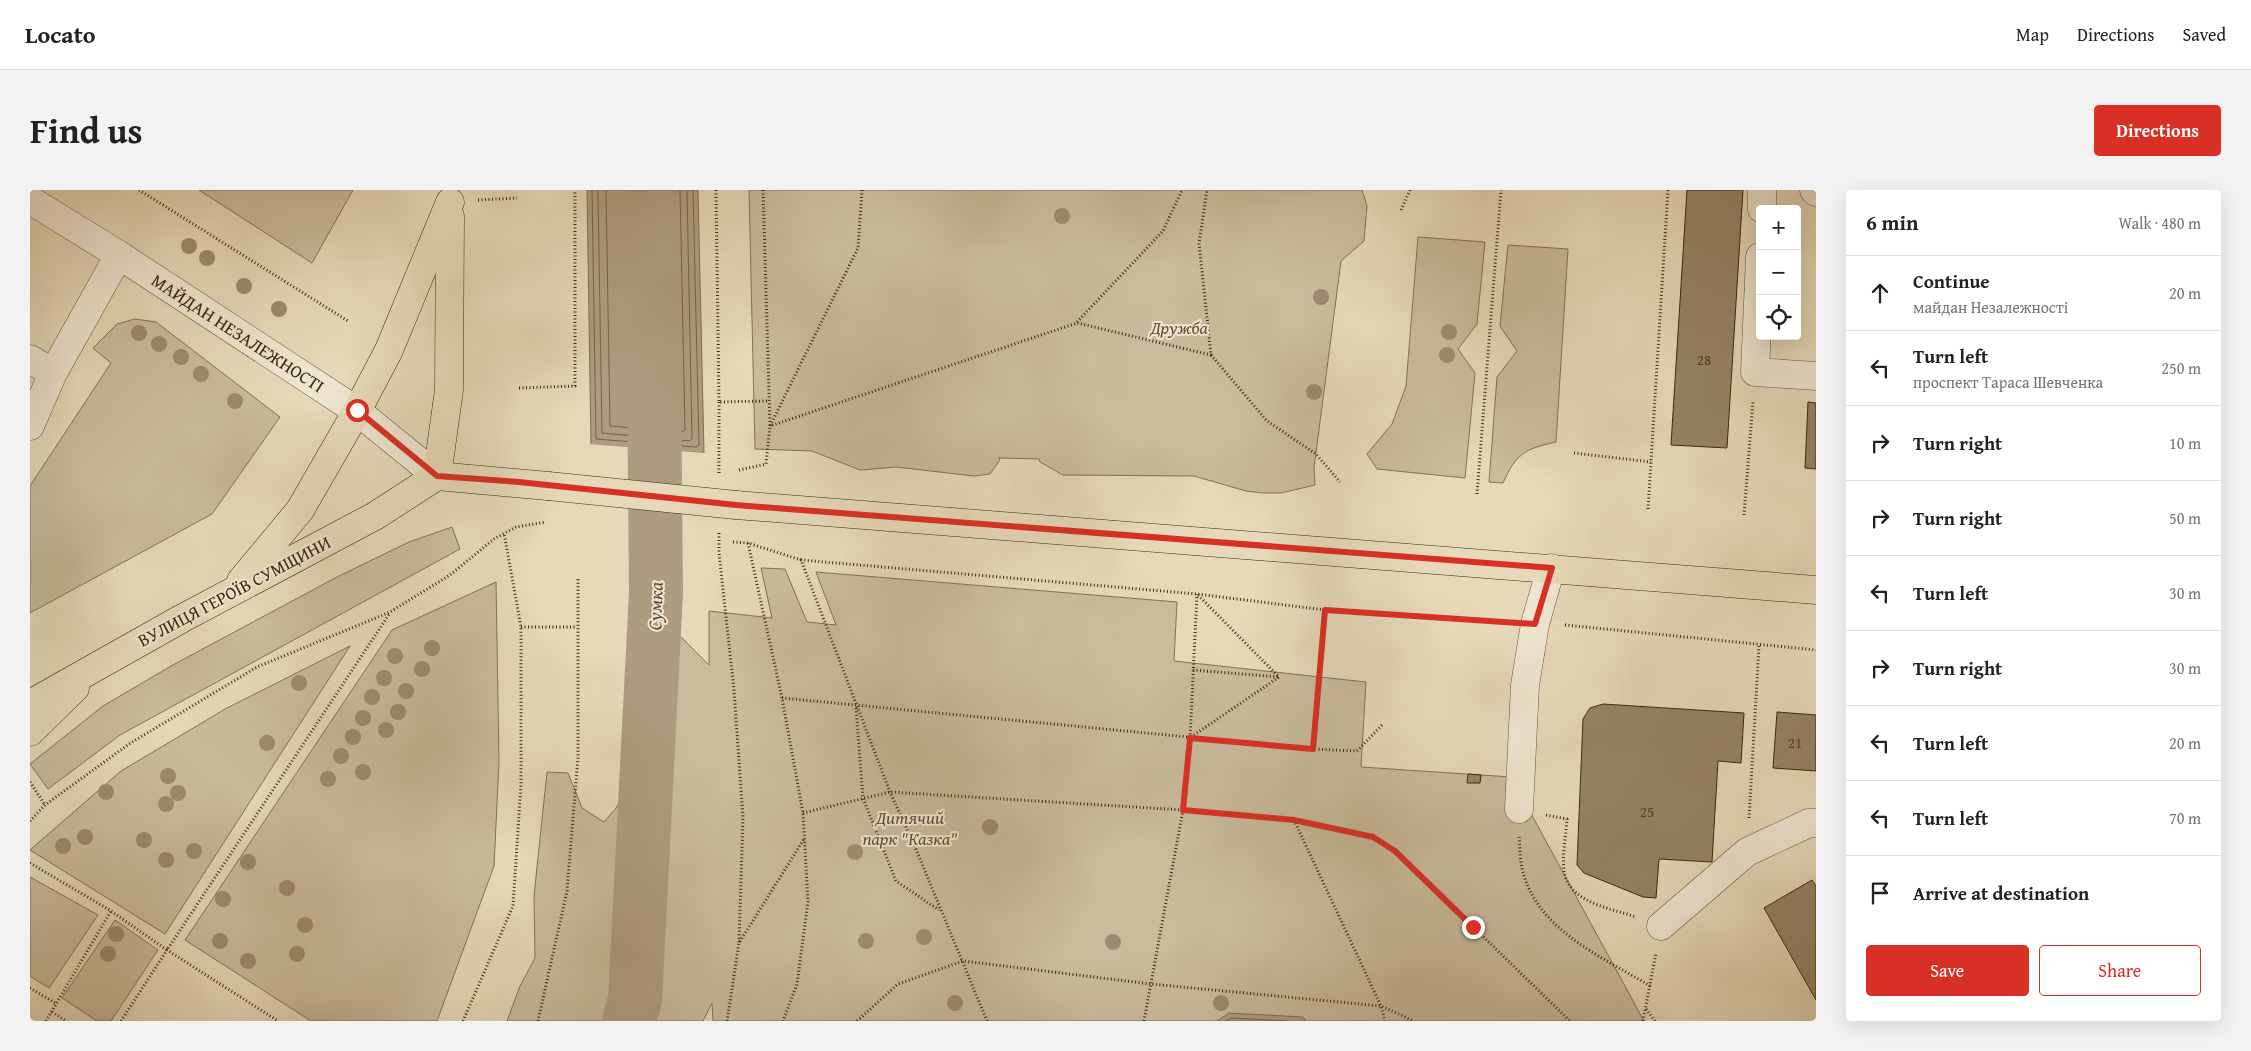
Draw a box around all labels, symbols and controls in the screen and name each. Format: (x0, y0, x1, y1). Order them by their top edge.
text: Locato (25, 17, 96, 52)
text: Map (2016, 21, 2049, 48)
text: Directions (2077, 21, 2154, 48)
text: Saved (2182, 21, 2226, 48)
text: Find us (30, 105, 143, 156)
button: Directions (2094, 105, 2221, 156)
map controls (1756, 205, 1801, 340)
button: + (1756, 205, 1801, 250)
text: 6 min (1866, 207, 1918, 238)
text: Walk · 480 m (2118, 211, 2201, 235)
button: − (1756, 250, 1801, 295)
street label: МАЙДАН НЕЗАЛЕЖНОСТІ (146, 267, 330, 399)
text: Continue (1913, 267, 1990, 295)
icon: ahead (1866, 279, 1894, 307)
text: 20 m (2169, 281, 2201, 305)
button: locate (1756, 295, 1801, 340)
text: майдан Незалежності (1913, 295, 2068, 319)
park label: Дружба (1149, 314, 1208, 341)
text: Turn left (1913, 342, 1988, 370)
house number: 28 (1697, 349, 1711, 370)
icon: left (1866, 354, 1894, 382)
text: 250 m (2161, 356, 2201, 380)
text: проспект Тараса Шевченка (1913, 370, 2103, 394)
route start (346, 399, 369, 422)
icon: right (1866, 429, 1894, 457)
text: Turn right (1913, 429, 2002, 457)
text: 10 m (2169, 431, 2201, 455)
icon: right (1866, 504, 1894, 532)
text: Turn right (1913, 504, 2002, 532)
text: 50 m (2169, 506, 2201, 530)
street label: ВУЛИЦЯ ГЕРОЇВ СУМЩИНИ (133, 529, 335, 653)
icon: left (1866, 579, 1894, 607)
text: Turn left (1913, 579, 1988, 607)
water label: Сумка (640, 581, 670, 631)
text: 30 m (2169, 581, 2201, 605)
icon: right (1866, 654, 1894, 682)
text: Turn right (1913, 654, 2002, 682)
text: 30 m (2169, 656, 2201, 680)
icon: left (1866, 729, 1894, 757)
text: Turn left (1913, 729, 1988, 757)
text: 20 m (2169, 731, 2201, 755)
house number: 21 (1788, 732, 1802, 753)
house number: 25 (1640, 801, 1654, 822)
park label: Дитячий парк "Казка" (862, 804, 958, 852)
icon: left (1866, 804, 1894, 832)
text: Turn left (1913, 804, 1988, 832)
text: 70 m (2169, 806, 2201, 830)
icon: arrive (1866, 879, 1894, 907)
text: Arrive at destination (1913, 879, 2089, 907)
route end (1462, 916, 1485, 939)
button: Save (1866, 945, 2029, 996)
button: Share (2039, 945, 2201, 996)

